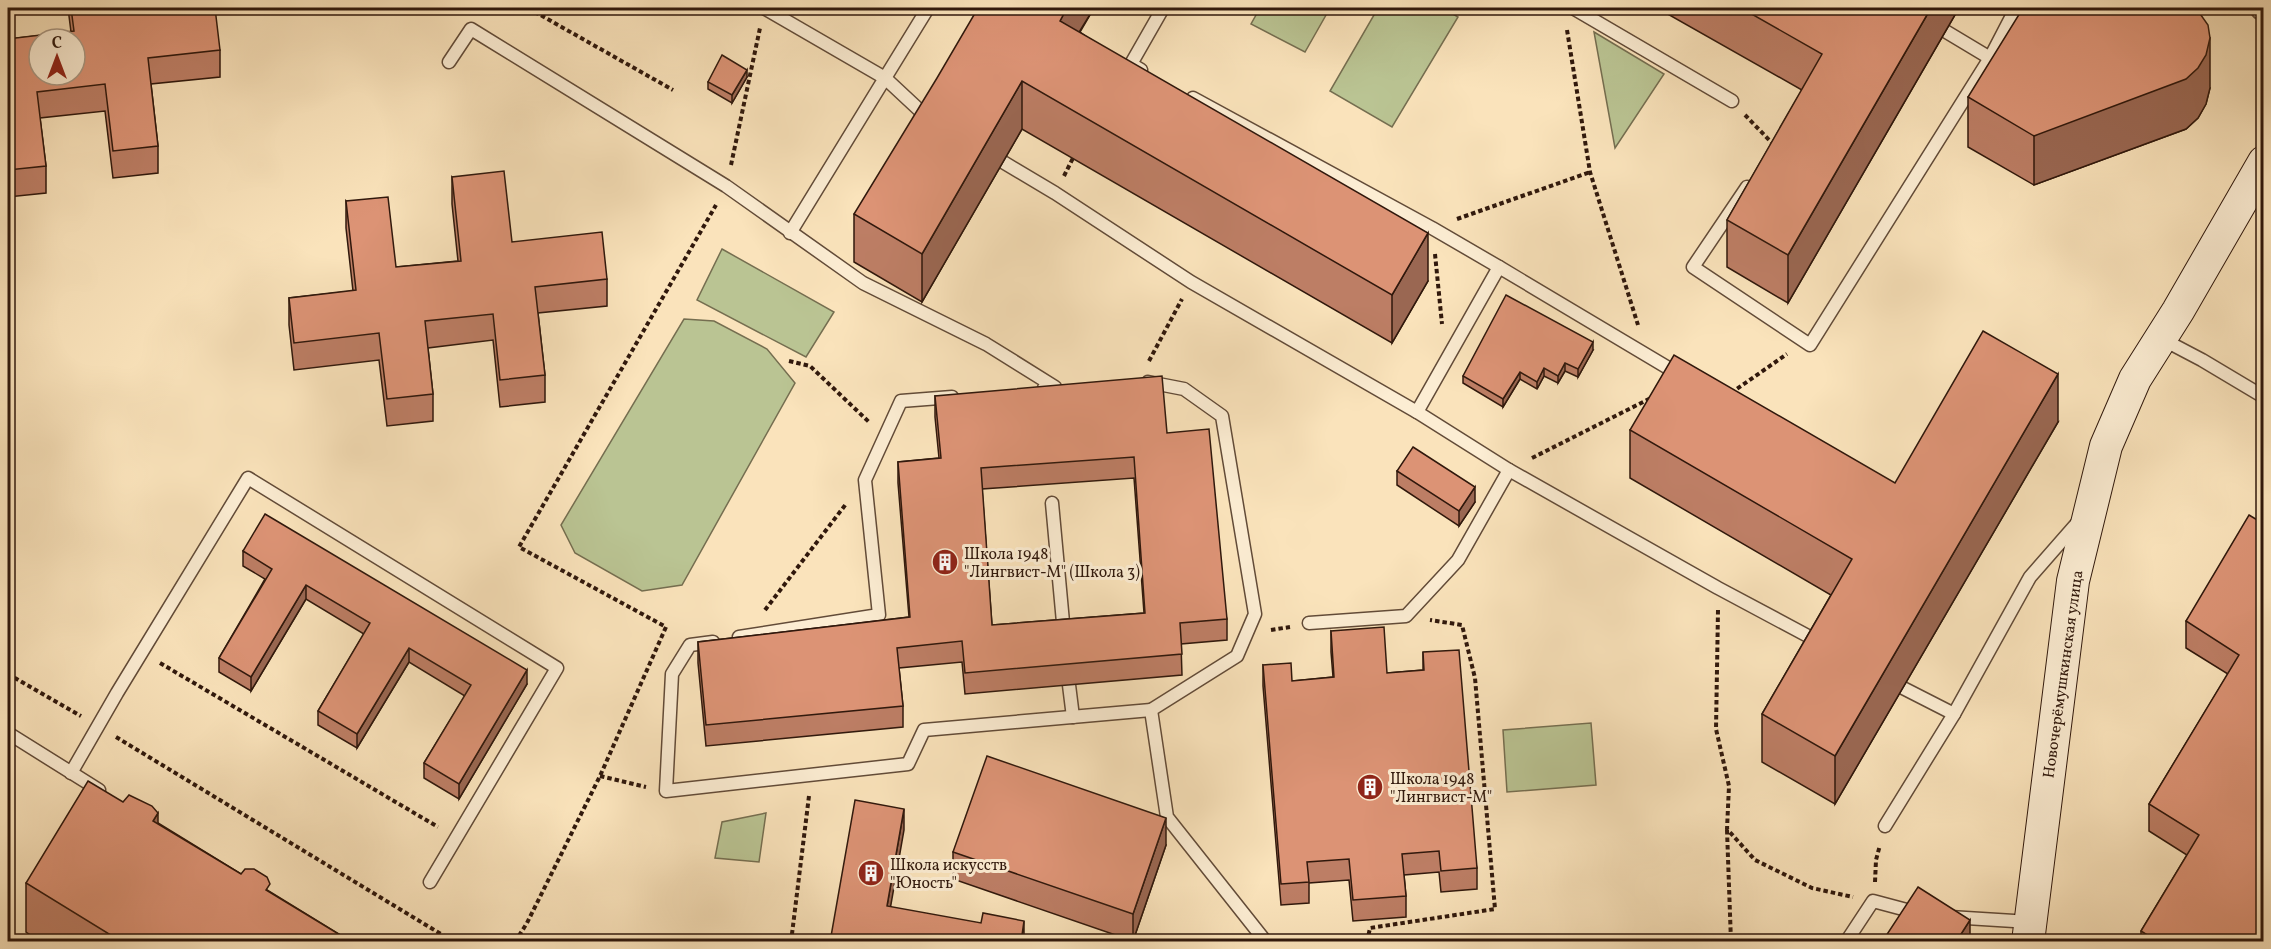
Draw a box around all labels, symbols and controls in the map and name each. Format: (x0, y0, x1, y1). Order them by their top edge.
north arrow (27, 27, 87, 87)
text: С (52, 33, 62, 55)
place label: Школа 1948 "Лингвист-М" (Школа 3) (964, 544, 1140, 584)
building icon: Школа 1948 "Лингвист-М" (Школа 3) (930, 547, 960, 577)
street label: Новочерёмушкинская улица (2038, 569, 2089, 780)
place label: Школа 1948 "Лингвист-М" (1390, 769, 1492, 809)
building icon: Школа 1948 "Лингвист-М" (1355, 772, 1385, 802)
place label: Школа искусств "Юность" (890, 855, 1007, 895)
building icon: Школа искусств "Юность" (856, 858, 886, 888)

